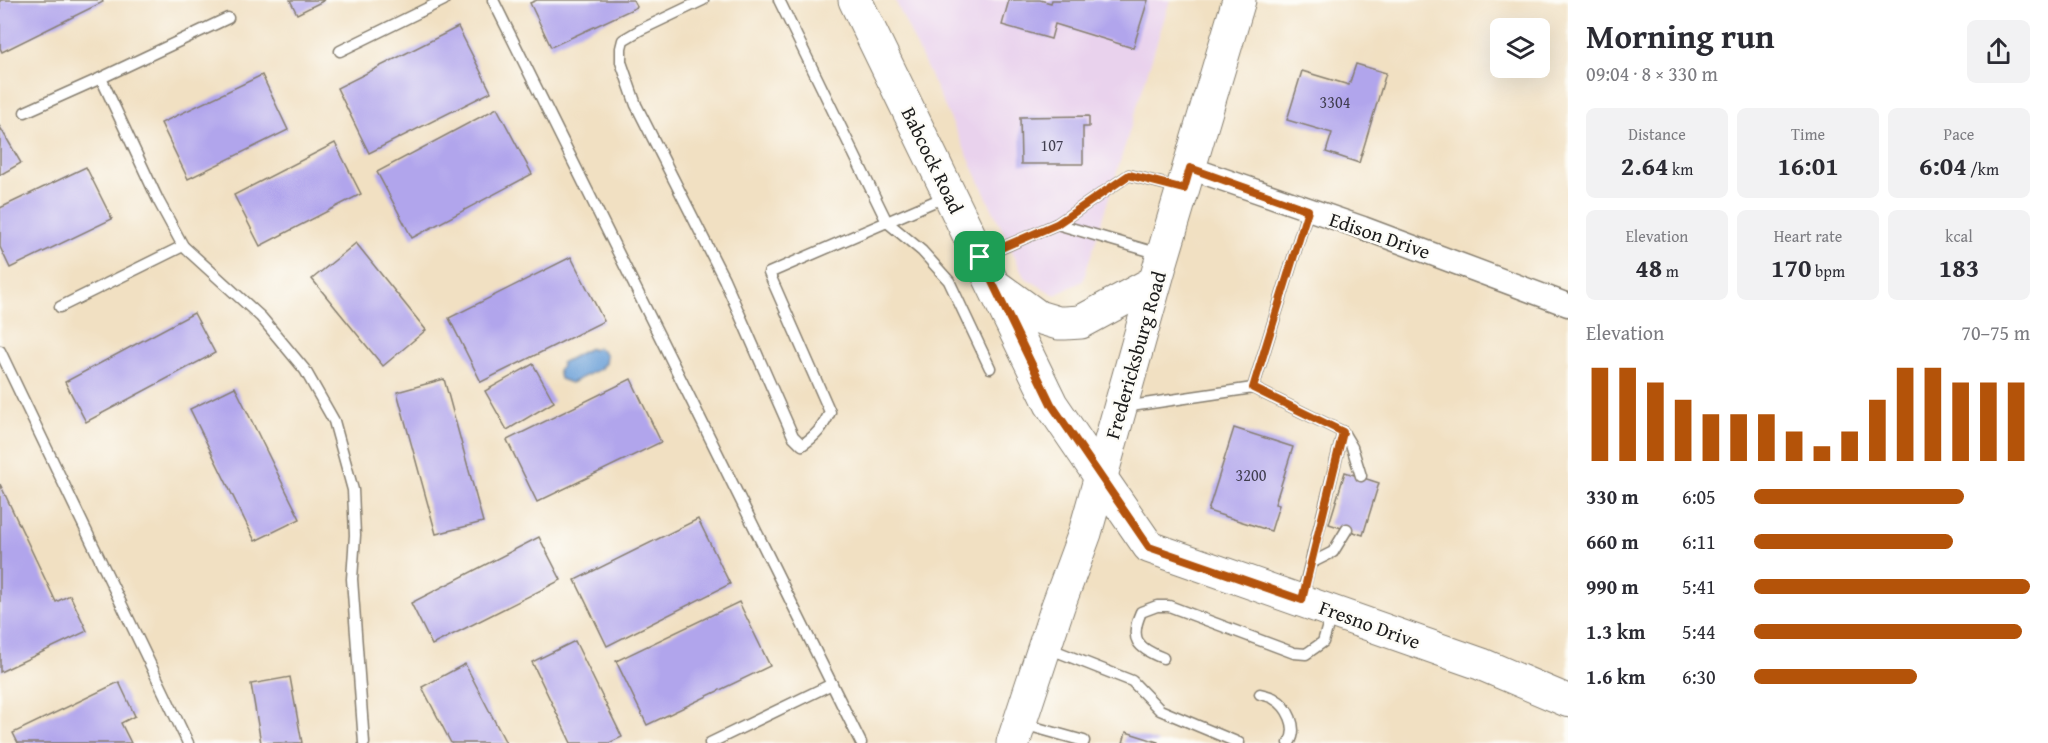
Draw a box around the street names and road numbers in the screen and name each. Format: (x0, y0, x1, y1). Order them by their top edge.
street label: Babcock Road (895, 102, 971, 218)
street label: Edison Drive (1326, 204, 1434, 266)
street label: Fredericksburg Road (1097, 267, 1173, 442)
street label: Fresno Drive (1315, 592, 1425, 656)

